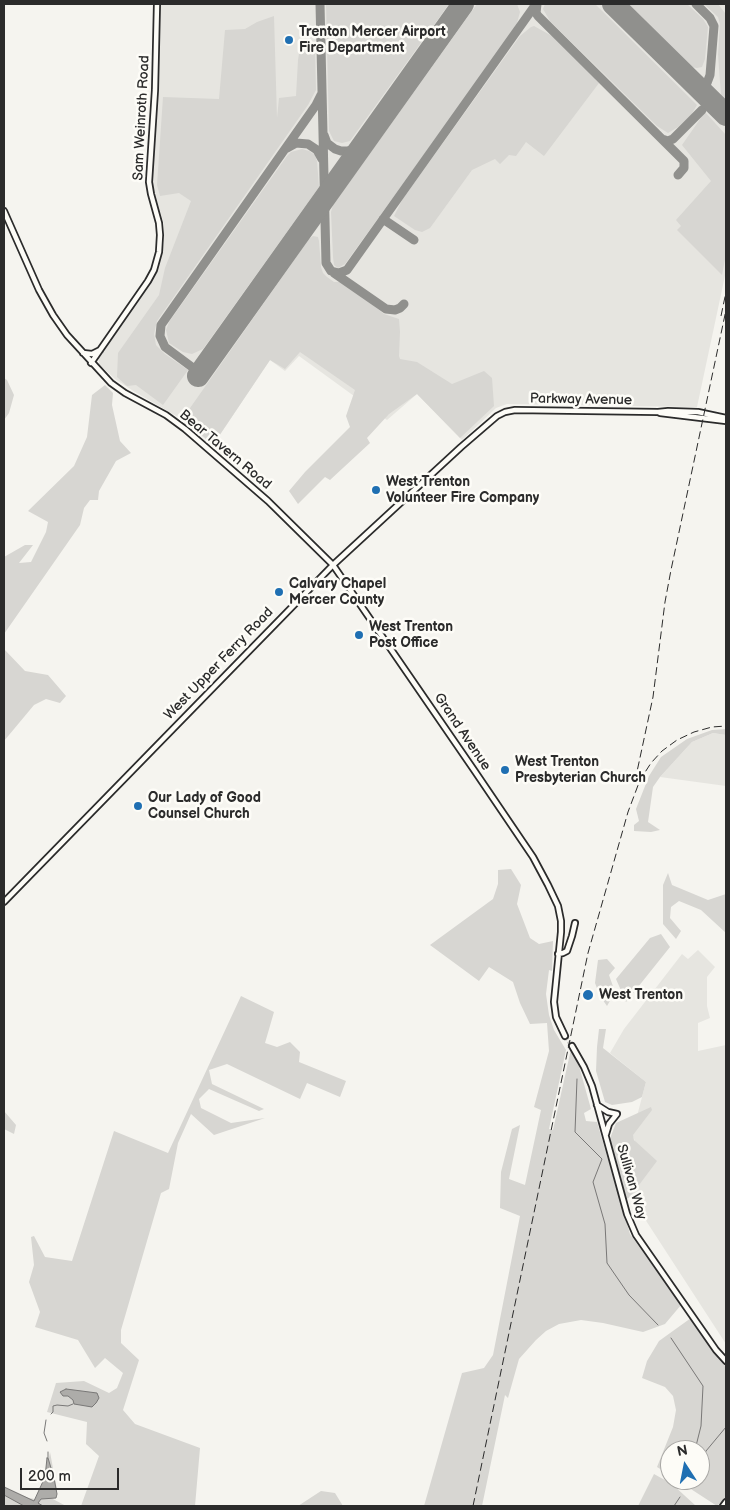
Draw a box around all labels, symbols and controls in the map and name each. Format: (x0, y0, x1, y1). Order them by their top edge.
place label: Trenton Mercer Airport Fire Department (299, 24, 446, 56)
marker: Trenton Mercer Airport Fire Department (283, 34, 295, 46)
street label: Sam Weinroth Road (130, 55, 154, 181)
street label: Parkway Avenue (530, 391, 632, 409)
street label: Bear Tavern Road (176, 407, 274, 493)
place label: West Trenton Volunteer Fire Company (386, 474, 539, 507)
marker: West Trenton Volunteer Fire Company (370, 484, 382, 496)
place label: Calvary Chapel Mercer County (289, 576, 386, 608)
marker: Calvary Chapel Mercer County (273, 586, 285, 598)
street label: West Upper Ferry Road (161, 604, 277, 724)
place label: West Trenton Post Office (369, 619, 453, 652)
marker: West Trenton Post Office (353, 629, 365, 641)
street label: Grand Avenue (430, 690, 494, 774)
place label: West Trenton Presbyterian Church (515, 754, 646, 786)
marker: West Trenton Presbyterian Church (499, 764, 511, 776)
place label: Our Lady of Good Counsel Church (148, 790, 261, 822)
marker: Our Lady of Good Counsel Church (132, 800, 144, 812)
place label: West Trenton (599, 987, 683, 1003)
marker: West Trenton (581, 988, 595, 1002)
street label: Sullivan Way (612, 1142, 650, 1222)
north arrow (660, 1440, 710, 1490)
text: N (675, 1441, 689, 1460)
scale bar (22, 1458, 121, 1490)
text: 200 m (28, 1467, 71, 1486)

